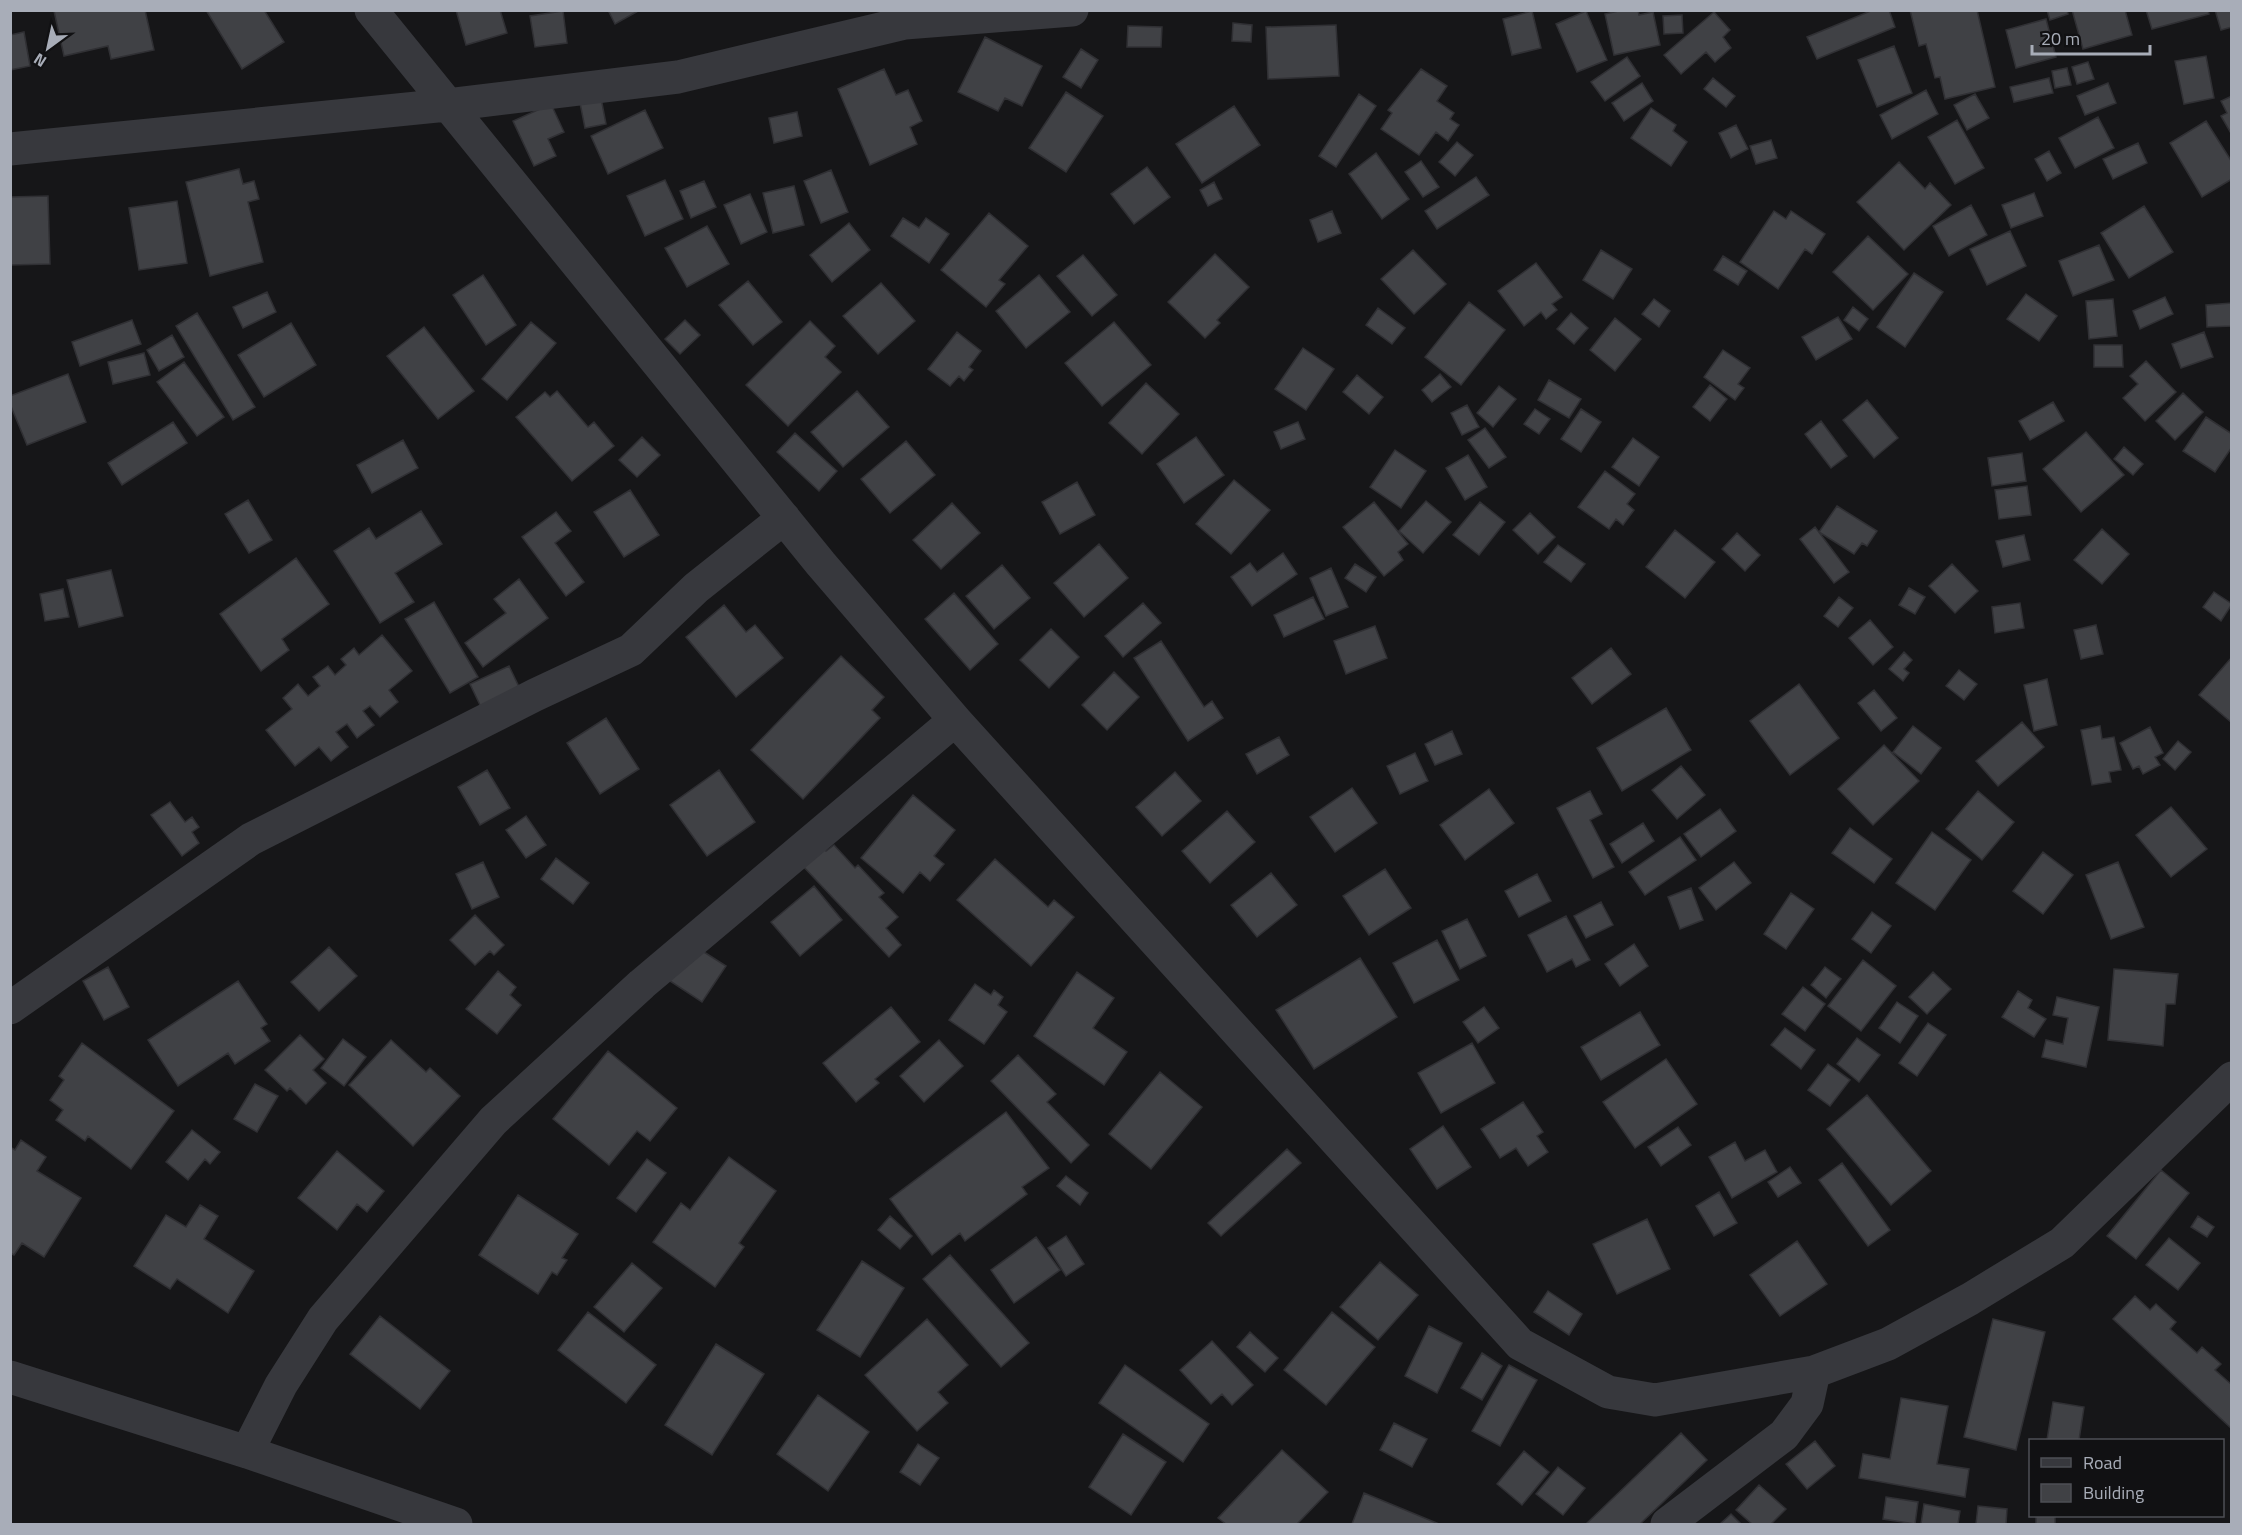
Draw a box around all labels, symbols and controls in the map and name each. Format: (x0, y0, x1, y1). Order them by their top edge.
north arrow (18, 18, 78, 78)
scale bar (2032, 18, 2150, 56)
text: 20 m (2041, 25, 2080, 52)
text: N (29, 47, 51, 74)
legend (2029, 1439, 2224, 1517)
text: Road (2083, 1449, 2122, 1476)
text: Building (2083, 1479, 2144, 1506)

